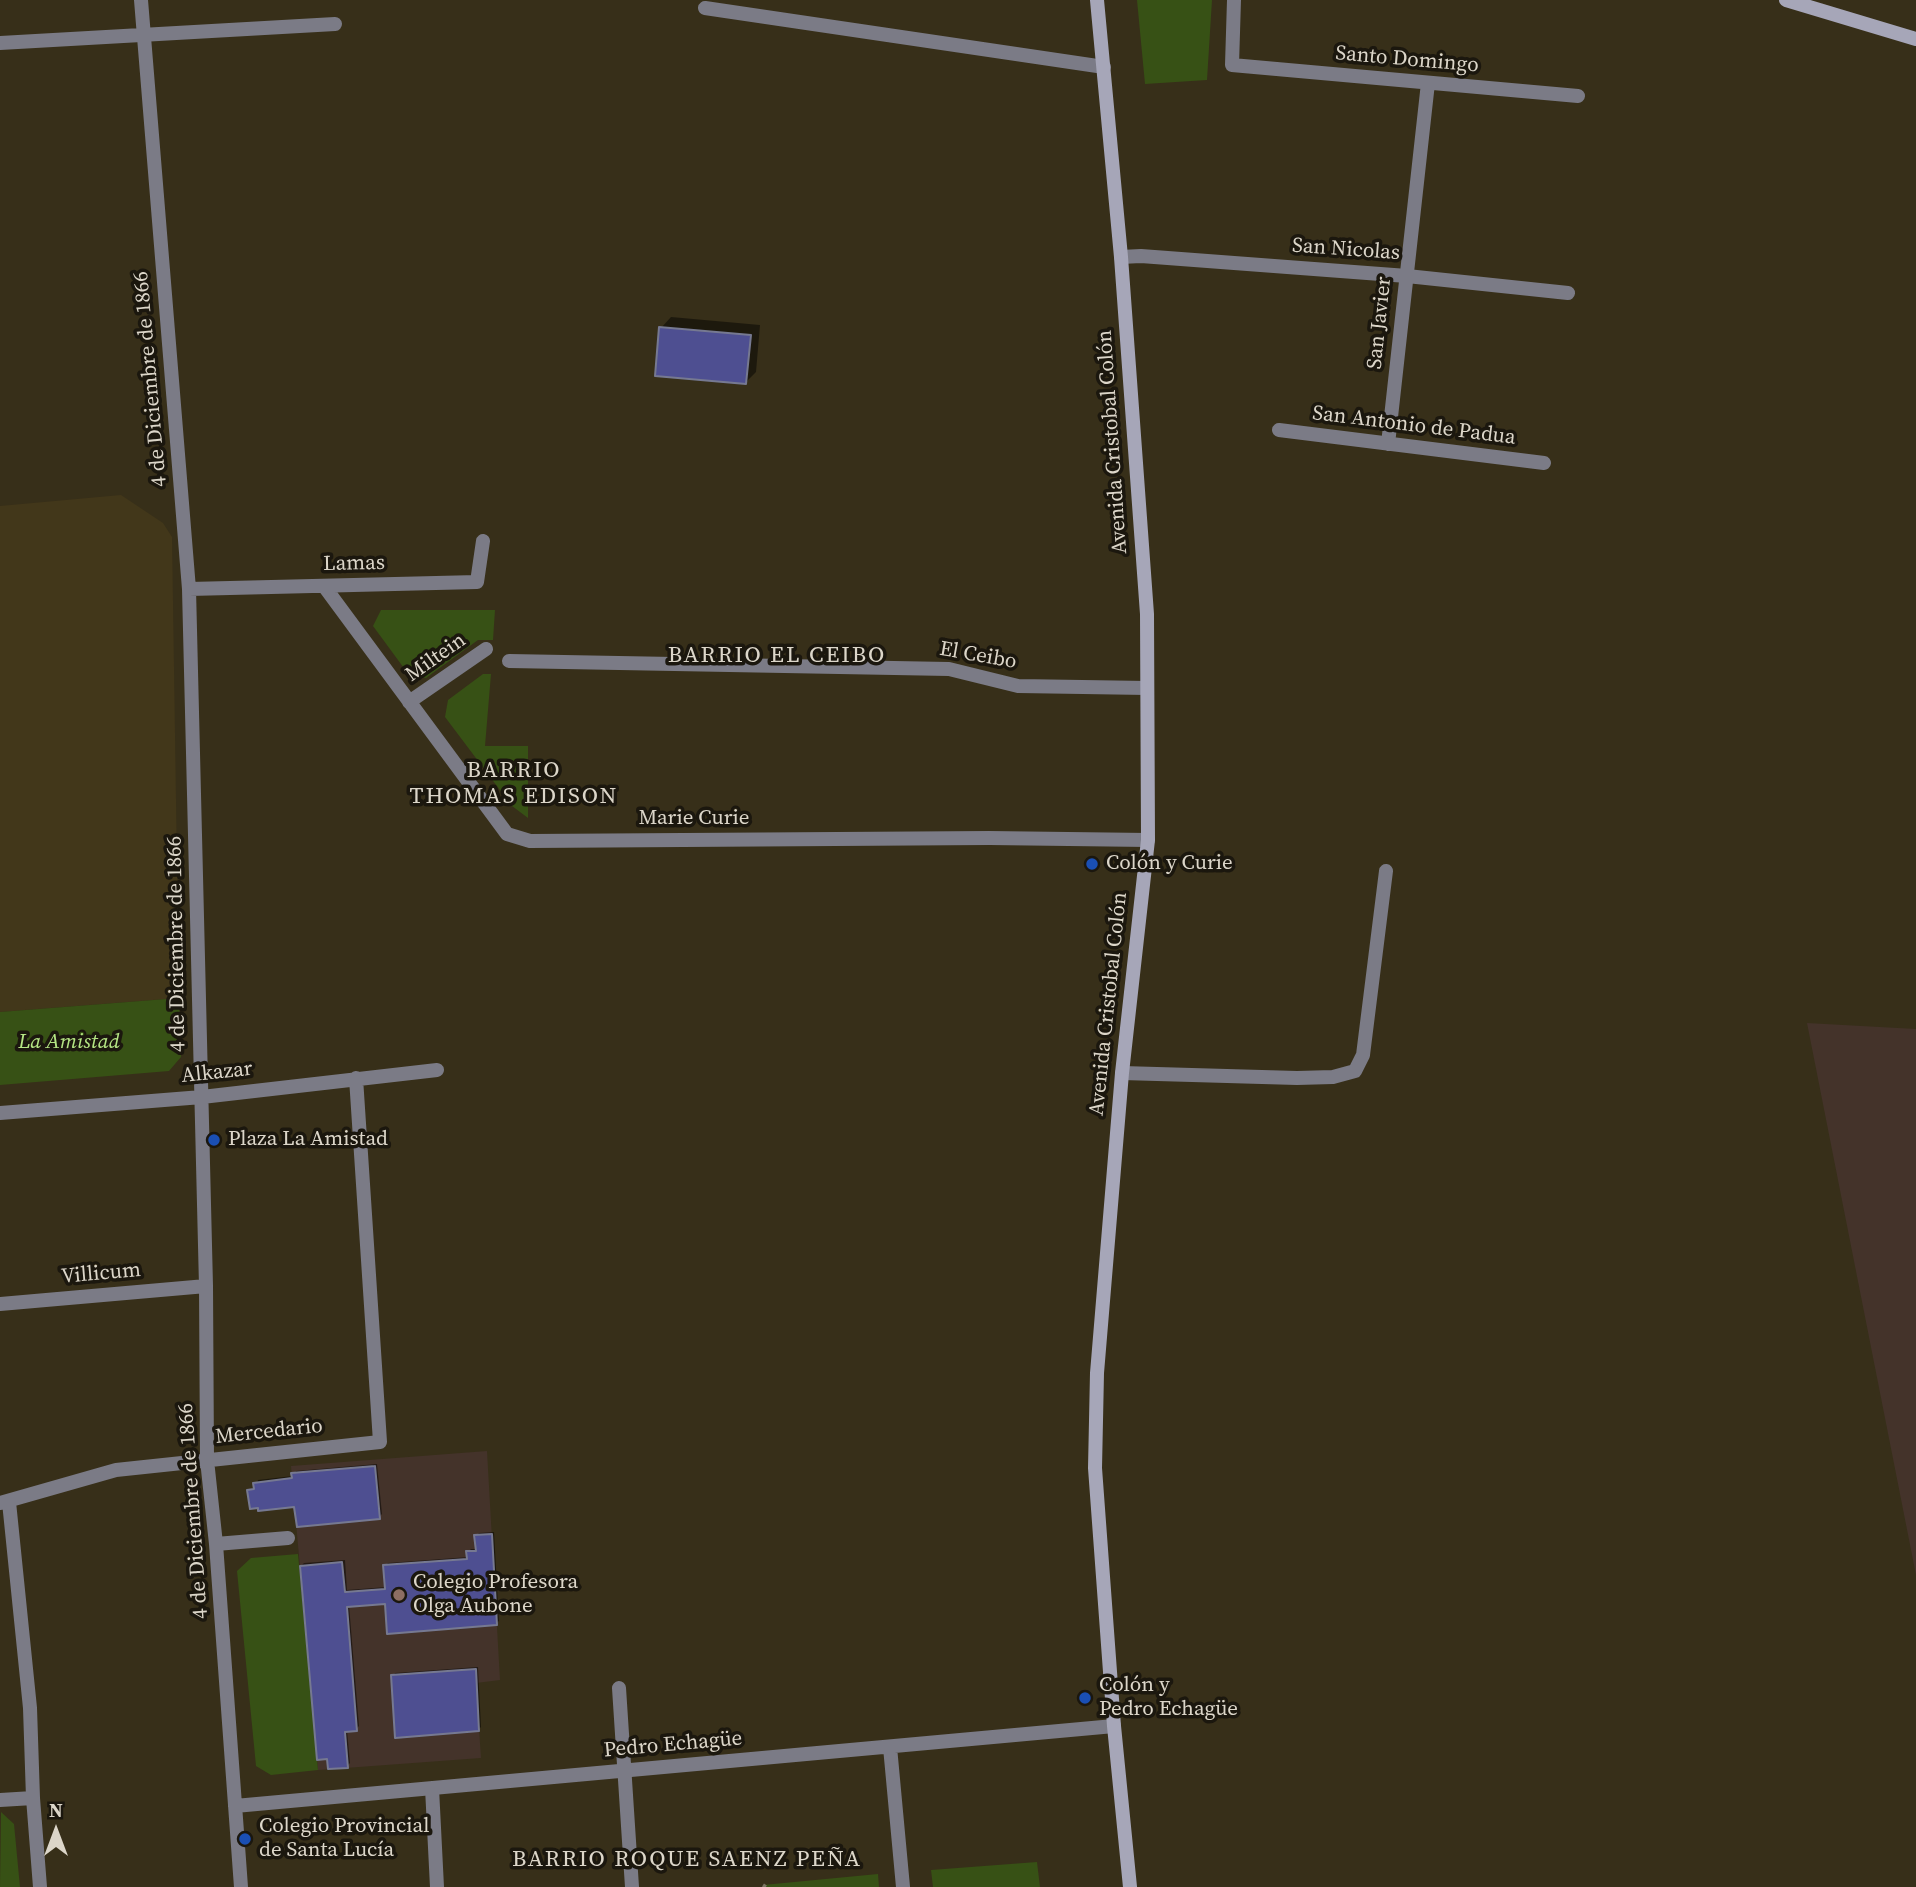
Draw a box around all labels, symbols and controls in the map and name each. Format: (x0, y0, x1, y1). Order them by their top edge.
street label: Santo Domingo (1334, 41, 1480, 79)
street label: San Nicolas (1291, 234, 1401, 266)
street label: 4 de Diciembre de 1866 (129, 270, 173, 488)
street label: San Javier (1363, 275, 1397, 371)
street label: Avenida Cristobal Colón (1093, 329, 1133, 555)
street label: San Antonio de Padua (1311, 401, 1517, 451)
street label: Lamas (323, 551, 385, 577)
street label: Miltein (401, 628, 471, 688)
street label: El Ceibo (938, 637, 1018, 675)
district label: BARRIO EL CEIBO (670, 642, 884, 670)
district label: BARRIO THOMAS EDISON (411, 757, 617, 811)
street label: Marie Curie (639, 806, 749, 832)
street label: 4 de Diciembre de 1866 (163, 836, 191, 1052)
place label: Colón y Curie (1106, 851, 1233, 877)
marker: Colón y Curie (1084, 856, 1100, 872)
street label: Avenida Cristobal Colón (1085, 891, 1133, 1117)
park label: La Amistad (18, 1030, 120, 1056)
street label: Alkazar (180, 1057, 254, 1089)
place label: Plaza La Amistad (228, 1127, 388, 1153)
marker: Plaza La Amistad (206, 1132, 222, 1148)
street label: Villicum (60, 1258, 142, 1290)
street label: 4 de Diciembre de 1866 (174, 1402, 214, 1620)
street label: Mercedario (214, 1414, 324, 1450)
place label: Colegio Profesora Olga Aubone (413, 1570, 578, 1620)
marker: Colegio Profesora Olga Aubone (391, 1587, 407, 1603)
place label: Colón y Pedro Echagüe (1099, 1673, 1238, 1723)
marker: Colón y Pedro Echagüe (1077, 1690, 1093, 1706)
street label: Pedro Echagüe (603, 1726, 743, 1764)
north arrow (21, 1796, 91, 1866)
text: N (49, 1797, 63, 1823)
place label: Colegio Provincial de Santa Lucía (259, 1814, 429, 1864)
marker: Colegio Provincial de Santa Lucía (237, 1831, 253, 1847)
district label: BARRIO ROQUE SAENZ PEÑA (515, 1846, 859, 1874)

